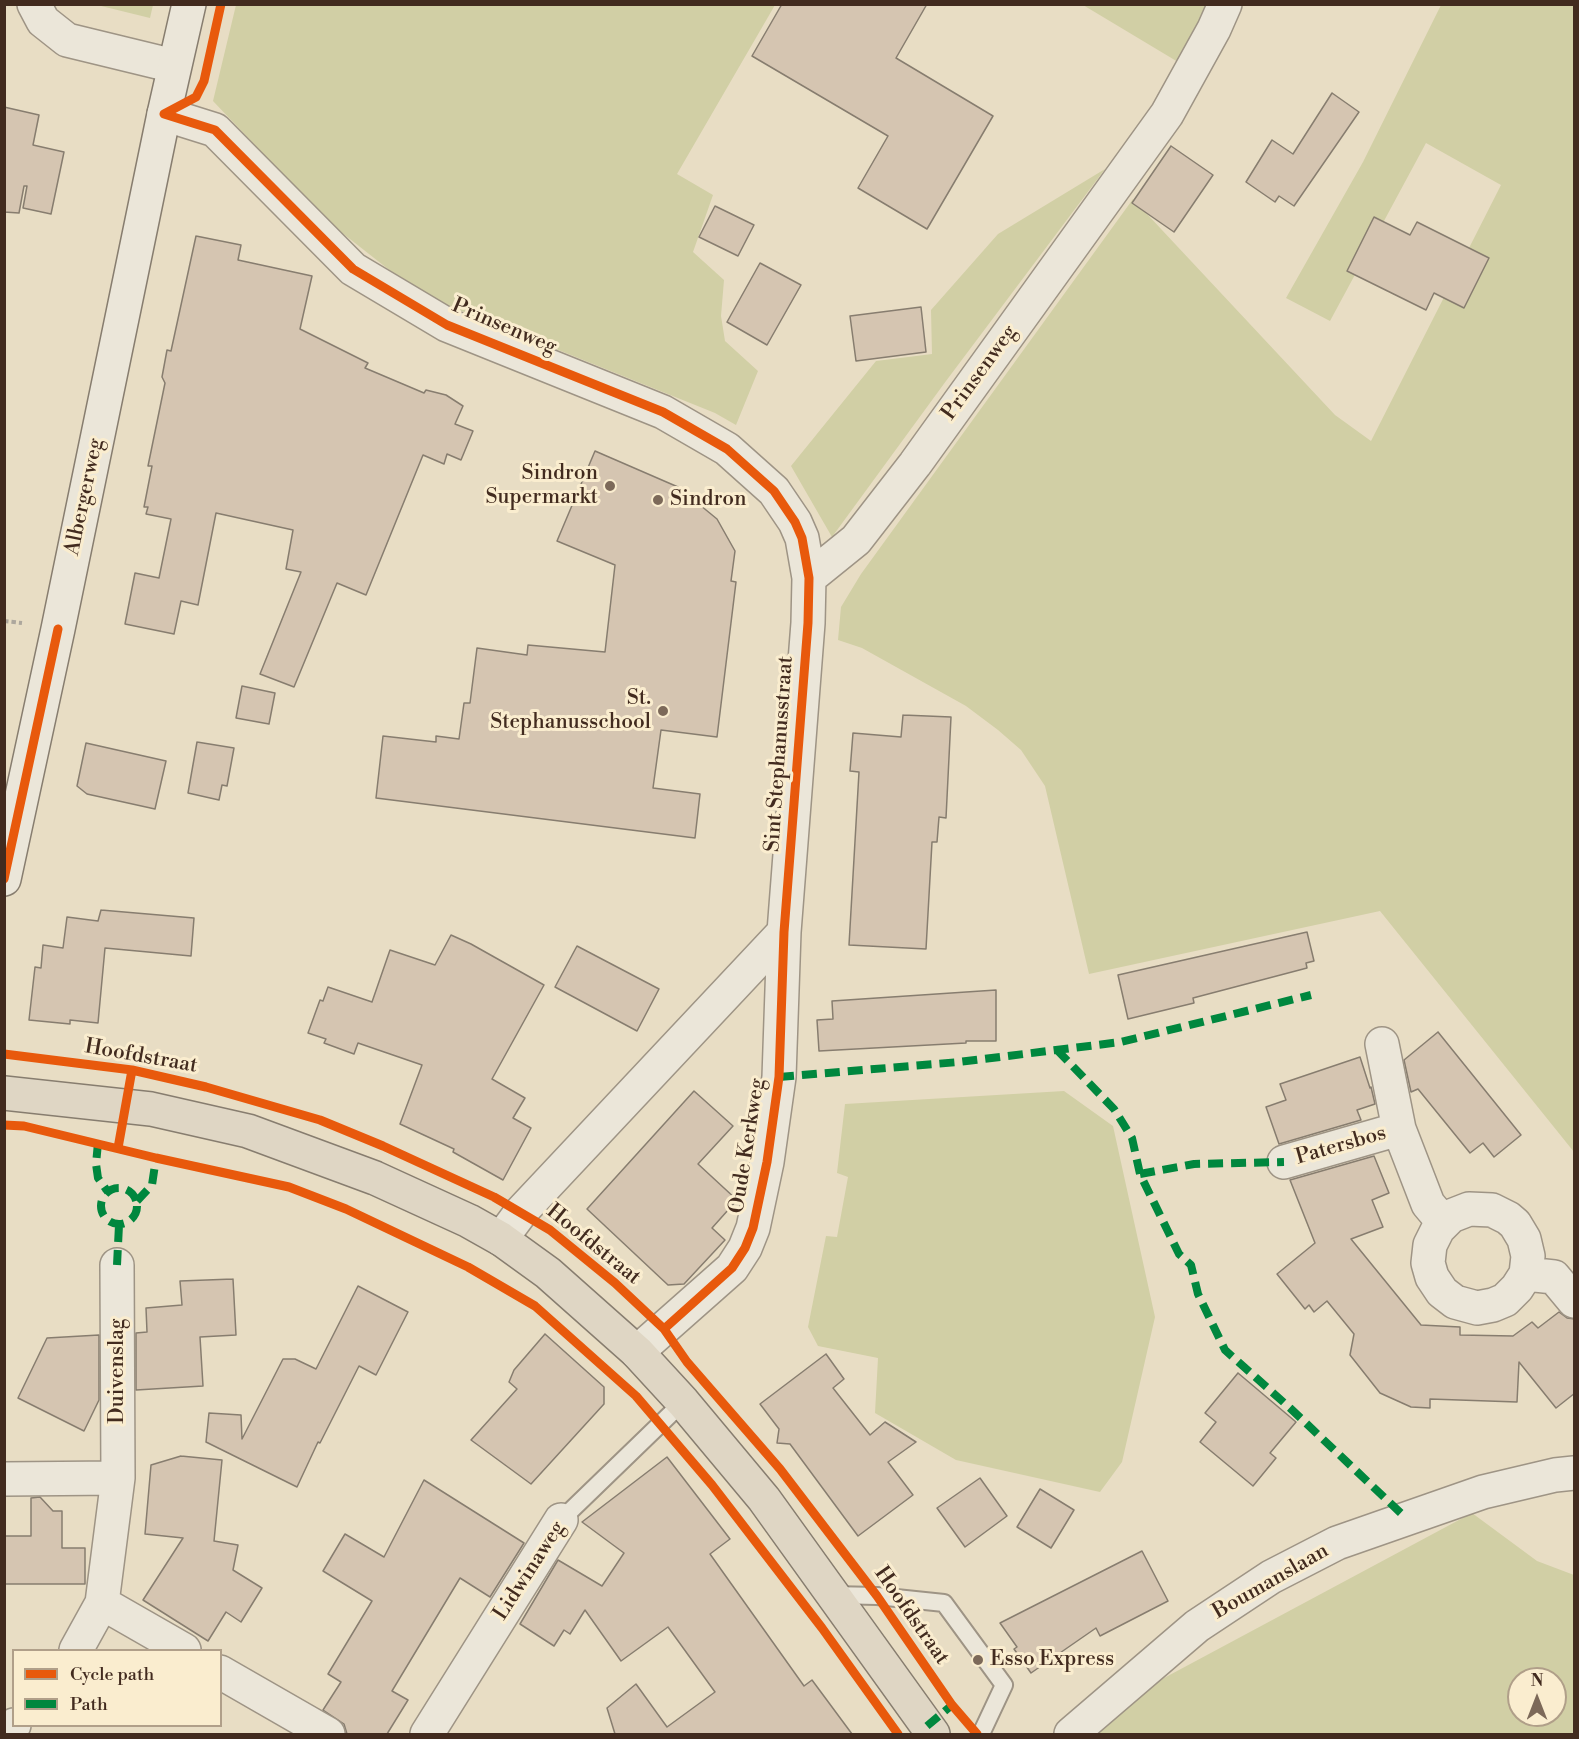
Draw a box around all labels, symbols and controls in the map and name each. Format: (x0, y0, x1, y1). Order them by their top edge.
street label: Prinsenweg (448, 294, 560, 360)
street label: Prinsenweg (937, 321, 1023, 425)
street label: Albergerweg (60, 436, 110, 558)
place label: Sindron Supermarkt (486, 461, 598, 511)
marker: Sindron Supermarkt (603, 479, 617, 493)
place label: Sindron (670, 487, 747, 513)
marker: Sindron (651, 493, 665, 507)
street label: Sint Stephanusstraat (761, 655, 799, 853)
place label: St. Stephanusschool (490, 686, 651, 736)
marker: St. Stephanusschool (656, 704, 670, 718)
street label: Hoofdstraat (83, 1035, 199, 1079)
street label: Oude Kerkweg (725, 1077, 771, 1215)
street label: Patersbos (1293, 1121, 1389, 1171)
street label: Hoofdstraat (541, 1199, 645, 1291)
street label: Duivenslag (105, 1318, 131, 1424)
street label: Lidwinaweg (489, 1517, 571, 1625)
street label: Boumanslaan (1209, 1539, 1333, 1625)
street label: Hoofdstraat (868, 1562, 954, 1670)
place label: Esso Express (990, 1647, 1114, 1673)
legend (12, 1649, 222, 1727)
marker: Esso Express (971, 1653, 985, 1667)
text: Cycle path (70, 1663, 154, 1686)
north arrow (1507, 1667, 1567, 1727)
text: N (1531, 1671, 1543, 1691)
text: Path (70, 1693, 108, 1716)

